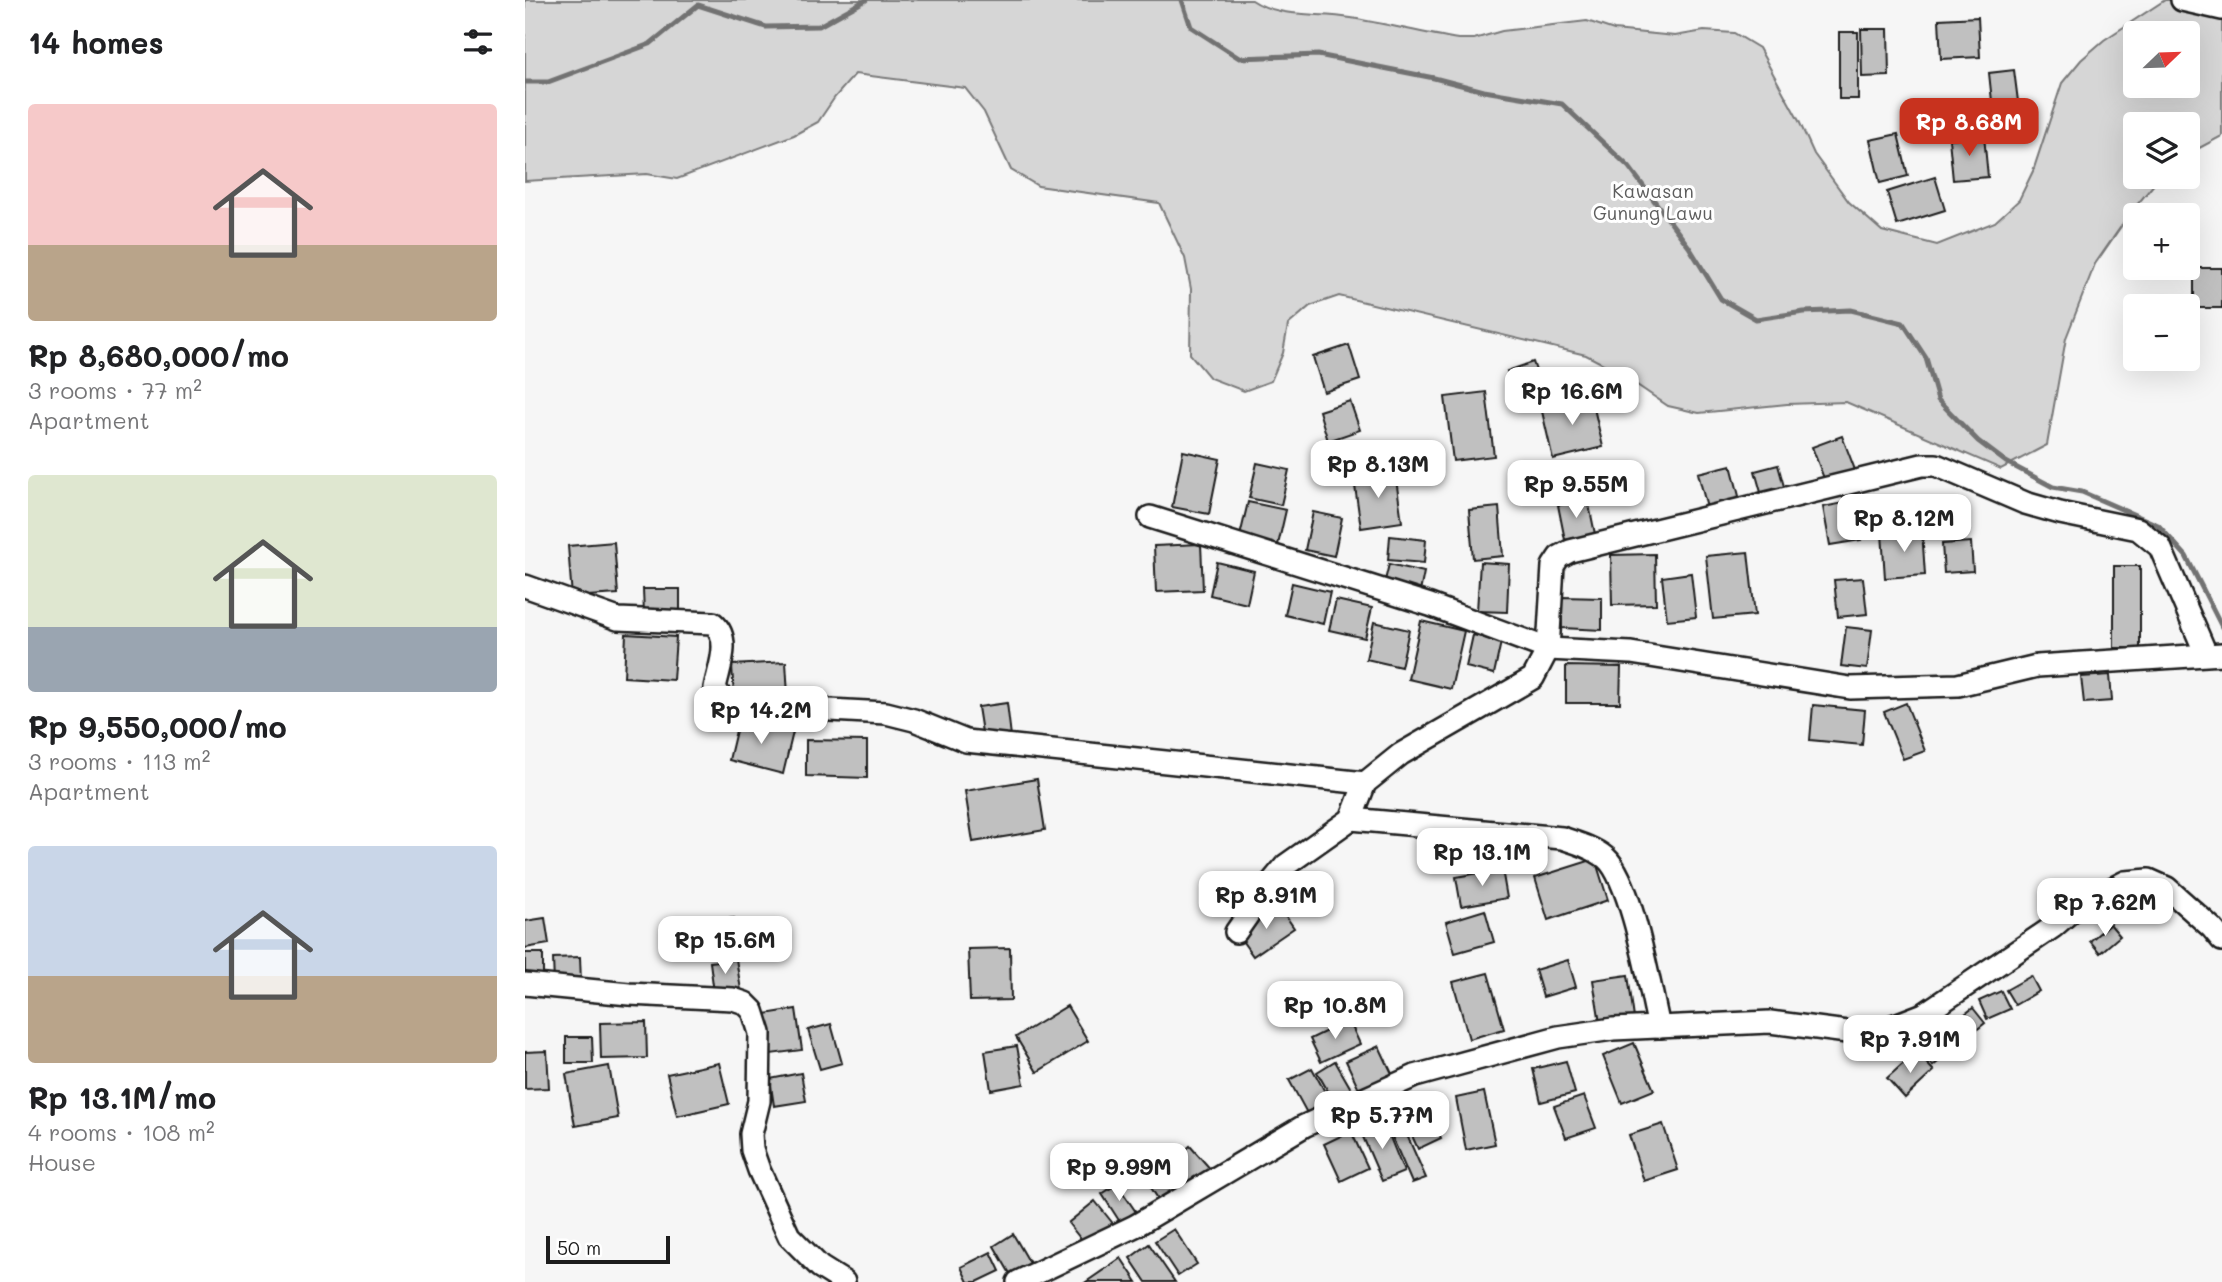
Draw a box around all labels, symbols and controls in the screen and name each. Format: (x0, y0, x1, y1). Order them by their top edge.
north arrow (2123, 21, 2200, 98)
map controls (2123, 21, 2200, 371)
text: 14 homes (28, 22, 164, 62)
icon: filters (459, 23, 497, 61)
pin: Rp 8.68M (1897, 99, 2041, 158)
text: Rp 8.68M (1916, 106, 2022, 136)
button: layers (2123, 112, 2200, 189)
icon: home (200, 150, 326, 276)
park label: Kawasan Gunung Lawu (1593, 178, 1713, 225)
button: + (2123, 203, 2200, 280)
button: − (2123, 294, 2200, 371)
text: Rp 8,680,000/mo (28, 335, 289, 375)
pin: Rp 16.6M (1500, 368, 1644, 427)
text: 3 rooms · 77 m² (28, 375, 202, 405)
text: Rp 16.6M (1521, 375, 1623, 405)
text: Apartment (28, 405, 150, 435)
pin: Rp 8.13M (1306, 440, 1450, 500)
text: Rp 8.13M (1327, 448, 1429, 478)
pin: Rp 9.55M (1504, 461, 1648, 520)
text: Rp 9.55M (1523, 468, 1629, 498)
pin: Rp 8.12M (1832, 494, 1976, 554)
text: Rp 8.12M (1853, 502, 1955, 532)
icon: home (200, 521, 326, 647)
pin: Rp 14.2M (689, 686, 833, 746)
text: Rp 14.2M (710, 694, 812, 724)
text: Rp 9,550,000/mo (28, 706, 287, 746)
text: 3 rooms · 113 m² (28, 746, 210, 776)
text: Apartment (28, 776, 150, 806)
pin: Rp 13.1M (1410, 828, 1554, 888)
text: Rp 13.1M (1433, 836, 1531, 866)
pin: Rp 8.91M (1194, 872, 1338, 931)
pin: Rp 7.62M (2033, 878, 2177, 938)
text: Rp 8.91M (1215, 879, 1317, 909)
text: Rp 7.62M (2053, 886, 2157, 916)
icon: home (200, 892, 326, 1018)
pin: Rp 15.6M (653, 916, 797, 976)
text: Rp 15.6M (674, 924, 776, 954)
pin: Rp 10.8M (1263, 982, 1407, 1041)
text: Rp 10.8M (1283, 989, 1387, 1019)
pin: Rp 7.91M (1838, 1016, 1982, 1075)
text: Rp 7.91M (1859, 1023, 1961, 1053)
text: Rp 13.1M/mo (28, 1077, 216, 1117)
pin: Rp 5.77M (1310, 1092, 1454, 1151)
text: Rp 5.77M (1330, 1099, 1434, 1129)
text: 4 rooms · 108 m² (28, 1117, 215, 1147)
pin: Rp 9.99M (1047, 1144, 1191, 1203)
text: House (28, 1147, 96, 1177)
text: Rp 9.99M (1066, 1151, 1172, 1181)
scale bar (546, 1233, 670, 1265)
text: 50 m (557, 1235, 601, 1260)

